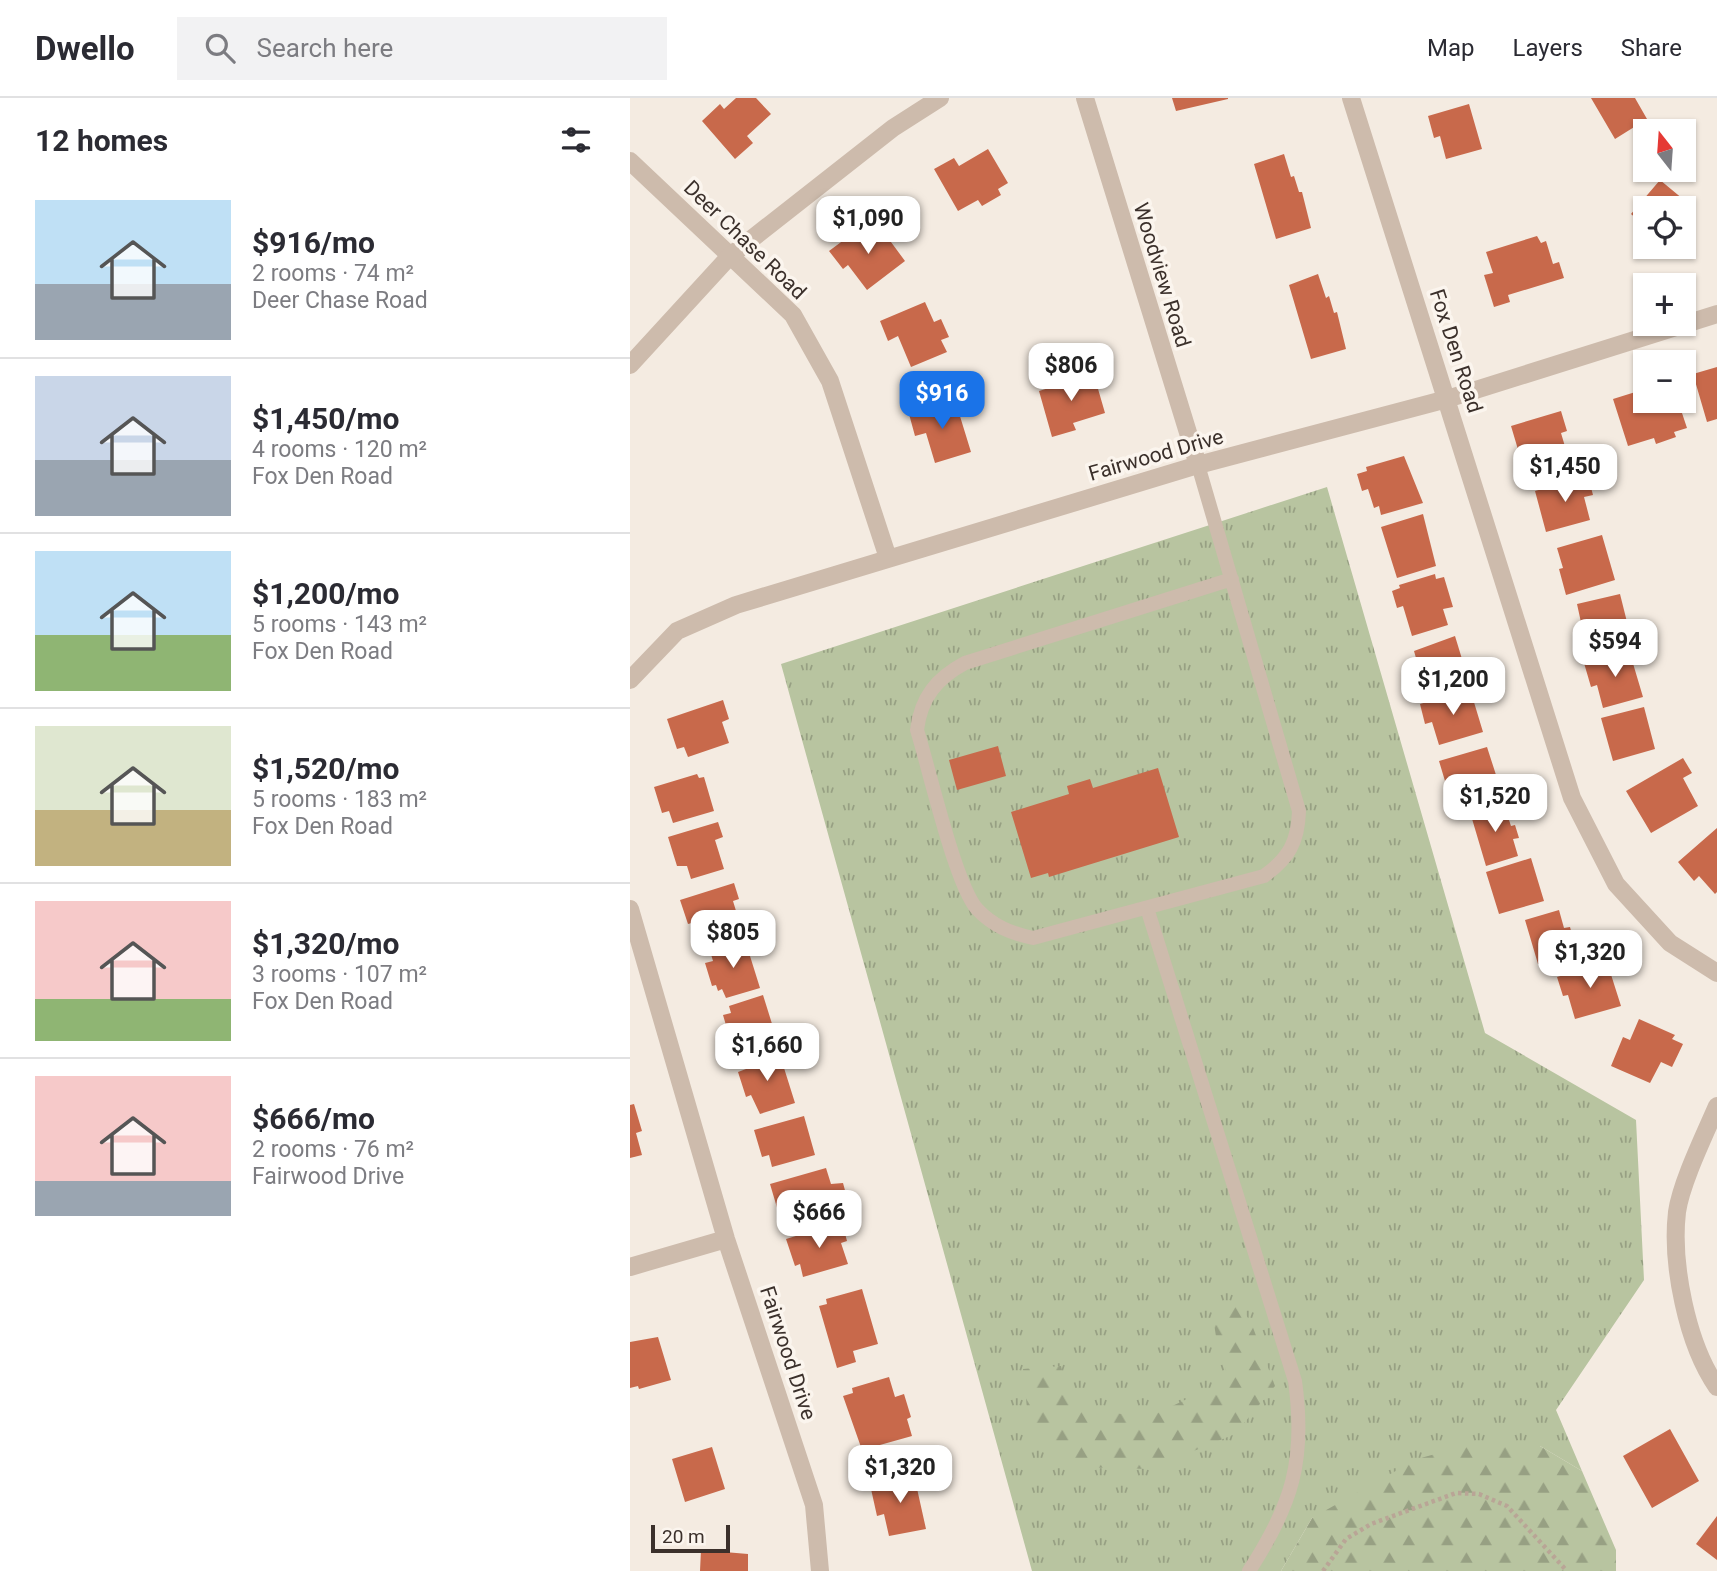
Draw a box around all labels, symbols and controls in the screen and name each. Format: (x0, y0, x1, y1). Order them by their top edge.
search box (177, 17, 667, 80)
text: Dwello (35, 29, 135, 68)
icon: search (201, 29, 239, 67)
text: Search here (257, 33, 393, 63)
text: Map (1427, 34, 1475, 62)
text: Layers (1513, 34, 1583, 62)
text: Share (1621, 34, 1682, 62)
north arrow (1633, 119, 1696, 182)
map controls (1633, 119, 1696, 413)
icon: filters (557, 121, 595, 159)
text: 12 homes (35, 123, 168, 158)
street label: Deer Chase Road (679, 176, 811, 304)
button: locate (1633, 196, 1696, 259)
pin: $1,090 (811, 197, 925, 256)
street label: Woodview Road (1129, 200, 1195, 350)
text: $1,090 (832, 205, 904, 232)
text: $916/mo (252, 225, 375, 260)
icon: home (91, 228, 175, 312)
text: 2 rooms · 74 m² (252, 260, 414, 287)
button: + (1633, 273, 1696, 336)
street label: Fox Den Road (1425, 286, 1487, 416)
text: Deer Chase Road (252, 287, 428, 314)
pin: $806 (1030, 344, 1112, 403)
button: − (1633, 350, 1696, 413)
text: $806 (1045, 352, 1097, 379)
pin: $916 (901, 372, 983, 431)
text: $916 (916, 380, 968, 407)
text: $1,450/mo (252, 401, 400, 436)
icon: home (91, 404, 175, 488)
street label: Fairwood Drive (1086, 424, 1226, 486)
text: 4 rooms · 120 m² (252, 436, 427, 463)
pin: $1,450 (1508, 444, 1622, 504)
text: $1,450 (1529, 453, 1601, 480)
text: Fox Den Road (252, 463, 393, 490)
text: $1,200/mo (252, 576, 400, 611)
icon: home (91, 579, 175, 663)
text: 5 rooms · 143 m² (252, 611, 427, 638)
pin: $594 (1574, 620, 1656, 679)
text: $594 (1589, 628, 1641, 655)
text: Fox Den Road (252, 638, 393, 665)
pin: $1,200 (1396, 658, 1510, 717)
text: $1,200 (1417, 666, 1489, 693)
text: $1,520/mo (252, 751, 400, 786)
icon: home (91, 754, 175, 838)
pin: $1,520 (1438, 774, 1552, 834)
text: $1,520 (1459, 783, 1531, 810)
text: 5 rooms · 183 m² (252, 786, 427, 813)
text: Fox Den Road (252, 813, 393, 840)
pin: $805 (692, 910, 774, 970)
text: $805 (707, 919, 759, 946)
text: $1,320/mo (252, 926, 400, 961)
icon: home (91, 929, 175, 1013)
pin: $1,320 (1533, 930, 1647, 990)
text: $1,320 (1554, 939, 1626, 966)
text: 3 rooms · 107 m² (252, 961, 427, 988)
text: Fox Den Road (252, 988, 393, 1015)
pin: $1,660 (710, 1024, 824, 1083)
text: $1,660 (731, 1032, 803, 1059)
text: $666/mo (252, 1101, 375, 1136)
icon: home (91, 1104, 175, 1188)
text: 2 rooms · 76 m² (252, 1136, 414, 1163)
text: Fairwood Drive (252, 1163, 404, 1190)
pin: $666 (778, 1190, 860, 1250)
text: $666 (793, 1199, 845, 1226)
street label: Fairwood Drive (755, 1283, 821, 1423)
pin: $1,320 (843, 1446, 957, 1505)
text: $1,320 (864, 1454, 936, 1481)
scale bar (651, 1522, 730, 1554)
text: 20 m (662, 1525, 705, 1548)

